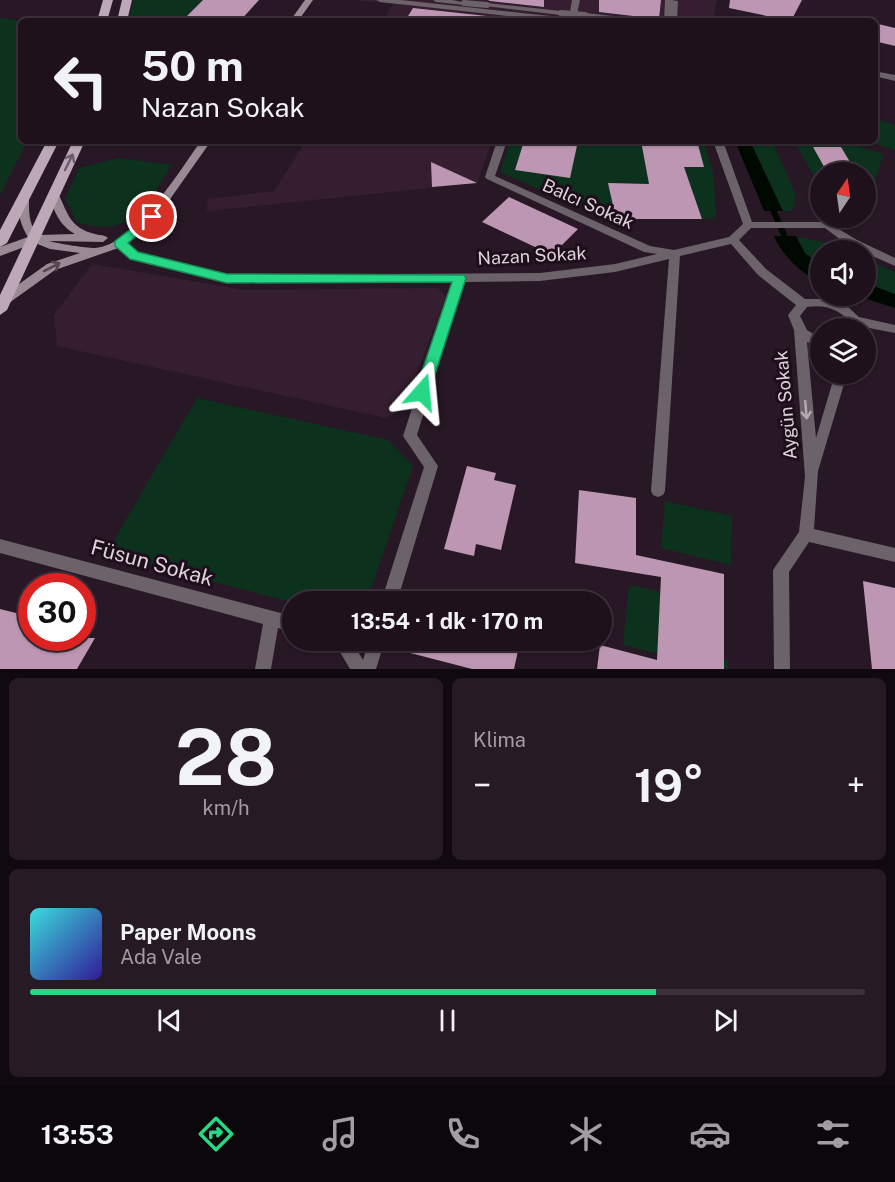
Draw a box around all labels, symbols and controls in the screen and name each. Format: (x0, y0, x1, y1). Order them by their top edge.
text: 50 m (141, 41, 244, 90)
icon: left (42, 42, 120, 120)
text: Nazan Sokak (141, 91, 305, 123)
one-way arrow (64, 153, 76, 171)
north arrow (810, 162, 876, 228)
map controls (810, 162, 876, 384)
street label: Balcı Sokak (539, 174, 637, 233)
pin (126, 191, 177, 242)
icon: arrive (135, 200, 168, 233)
button: sound (810, 240, 876, 306)
street label: Nazan Sokak (477, 242, 587, 269)
one-way arrow (43, 260, 61, 272)
button: layers (810, 318, 876, 384)
street label: Aygün Sokak (770, 350, 801, 460)
position arrow (390, 360, 454, 424)
one-way arrow (801, 399, 812, 419)
street label: Füsun Sokak (88, 534, 216, 591)
speed limit sign: 30 (18, 573, 96, 651)
text: 13:54 · 1 dk · 170 m (351, 608, 543, 634)
text: 28 (175, 711, 277, 803)
text: Klima (473, 728, 526, 752)
text: 19° (634, 759, 704, 812)
text: − (473, 766, 491, 804)
text: + (847, 766, 865, 804)
text: km/h (202, 796, 250, 820)
text: Paper Moons (120, 919, 256, 945)
text: Ada Vale (120, 945, 202, 969)
icon: previous (153, 1004, 186, 1037)
icon: pause (431, 1004, 464, 1037)
icon: next (709, 1004, 742, 1037)
icon: directions (195, 1113, 237, 1155)
icon: music (319, 1113, 361, 1155)
icon: phone (442, 1113, 484, 1155)
icon: climate (565, 1113, 607, 1155)
icon: car (689, 1113, 731, 1155)
icon: filters (812, 1113, 854, 1155)
text: 13:53 (41, 1118, 114, 1150)

